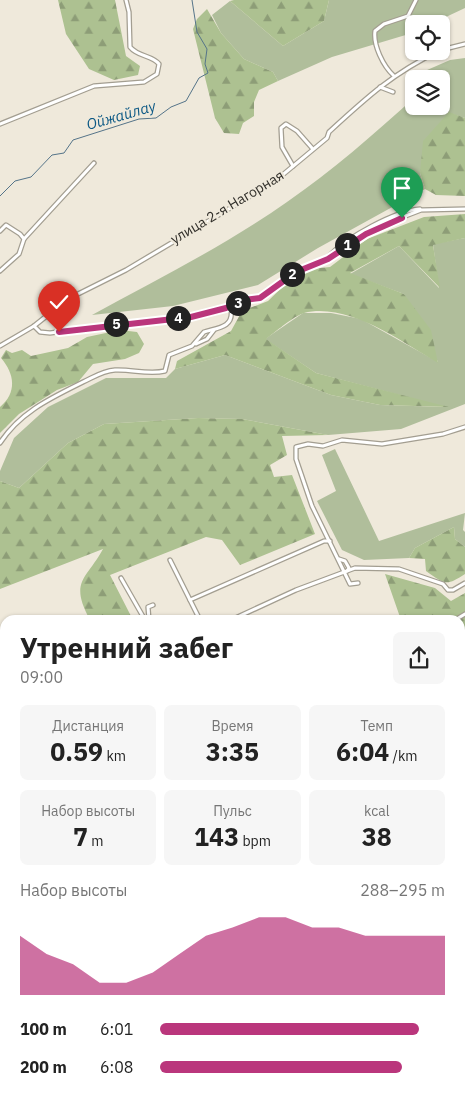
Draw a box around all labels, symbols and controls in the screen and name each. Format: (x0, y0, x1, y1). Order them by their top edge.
map controls (405, 15, 450, 115)
button: locate (405, 15, 450, 60)
button: layers (405, 70, 450, 115)
water label: Ойжайлау (84, 96, 159, 134)
street label: улица 2-я Нагорная (167, 166, 287, 248)
pin (381, 167, 423, 218)
icon: arrive (388, 174, 416, 202)
pin: 1 (334, 232, 360, 258)
text: 1 (343, 236, 352, 254)
pin: 2 (280, 262, 304, 286)
text: 2 (288, 265, 297, 283)
pin (38, 281, 80, 332)
icon: check (45, 288, 73, 316)
pin: 3 (226, 290, 250, 316)
text: 3 (234, 294, 243, 312)
pin: 4 (166, 306, 190, 330)
text: 4 (174, 309, 183, 327)
pin: 5 (104, 312, 128, 336)
text: 5 (112, 315, 121, 333)
text: Утренний забег (20, 629, 233, 666)
button: share (393, 632, 445, 684)
text: 09:00 (20, 667, 63, 687)
text: Дистанция (52, 717, 124, 735)
text: Время (211, 717, 254, 735)
text: Темп (361, 717, 393, 735)
text: 0.59 (50, 735, 103, 768)
text: 3:35 (206, 735, 259, 768)
text: 6:04 (336, 735, 389, 768)
text: km (103, 747, 126, 765)
text: /km (389, 747, 418, 765)
text: Набор высоты (41, 802, 135, 820)
text: Пульс (213, 802, 252, 820)
text: kcal (364, 802, 390, 820)
text: 7 (73, 820, 88, 853)
text: 143 (194, 820, 239, 853)
text: 38 (362, 820, 392, 853)
text: m (88, 832, 103, 850)
text: bpm (239, 832, 271, 850)
text: Набор высоты (20, 880, 127, 900)
text: 288–295 m (360, 880, 445, 900)
text: 100 m (20, 1019, 67, 1039)
text: 6:01 (100, 1019, 133, 1039)
text: 200 m (20, 1057, 67, 1077)
text: 6:08 (100, 1057, 133, 1077)

